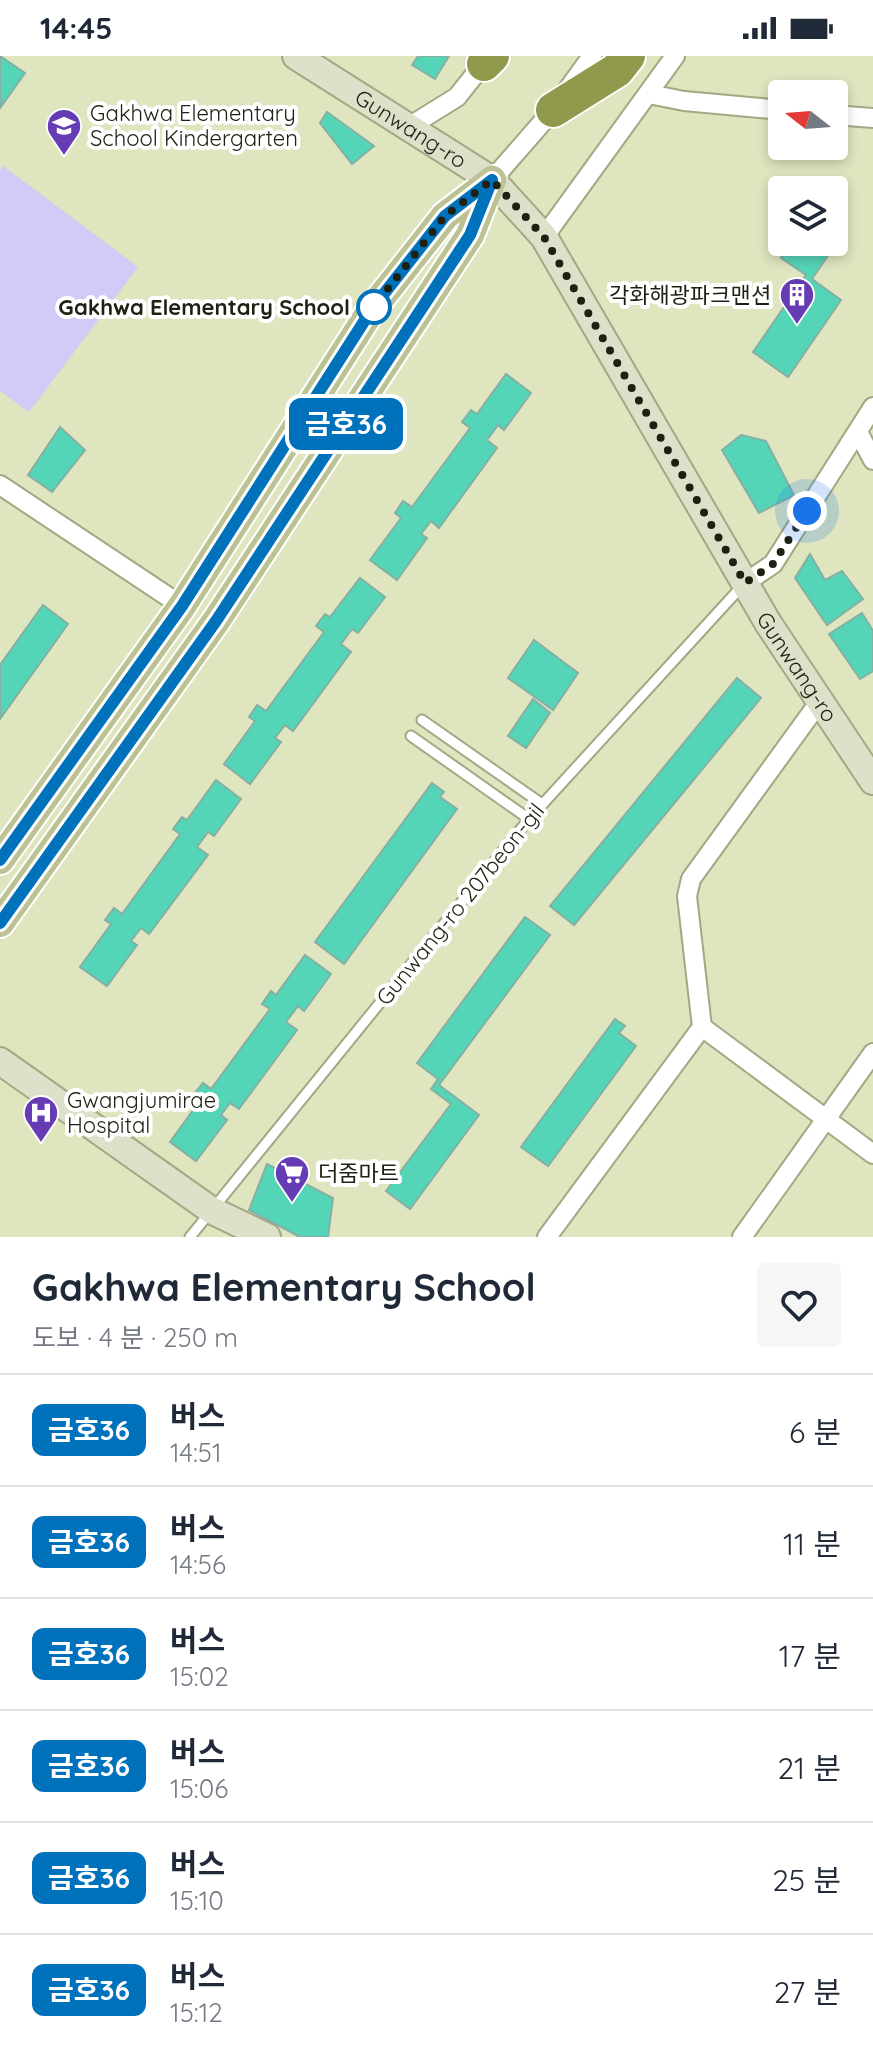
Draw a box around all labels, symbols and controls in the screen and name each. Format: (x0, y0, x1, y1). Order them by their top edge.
text: 14:45 (40, 9, 112, 47)
north arrow (768, 80, 848, 160)
map controls (768, 80, 848, 256)
street label: Gunwang-ro (350, 83, 472, 174)
place label: Gakhwa Elementary School Kindergarten (90, 99, 298, 152)
school or university icon: Gakhwa Elementary School Kindergarten (45, 107, 83, 157)
button: layers (768, 176, 848, 256)
building icon: 각화해광파크맨션 (778, 276, 816, 326)
place label: 각화해광파크맨션 (609, 281, 771, 309)
marker: Gakhwa Elementary School (357, 290, 391, 324)
place label: Gakhwa Elementary School (58, 293, 350, 321)
line badge: 금호36 (290, 398, 402, 450)
text: 금호36 (305, 406, 387, 441)
your location (787, 491, 827, 531)
street label: Gunwang-ro (750, 607, 844, 727)
street label: Gunwang-ro 207beon-gil (370, 797, 550, 1011)
place label: Gwangjumirae Hospital (67, 1086, 216, 1139)
hospital icon: Gwangjumirae Hospital (22, 1094, 60, 1144)
supermarket icon: 더줌마트 (273, 1154, 311, 1204)
place label: 더줌마트 (318, 1159, 399, 1187)
text: Gakhwa Elementary School (32, 1263, 536, 1311)
button: heart (757, 1263, 841, 1347)
text: 도보 · 4 분 · 250 m (32, 1321, 238, 1354)
text: 버스 (170, 1397, 225, 1435)
text: 금호36 (48, 1412, 130, 1447)
text: 6 분 (789, 1413, 841, 1451)
text: 14:51 (170, 1436, 222, 1469)
text: 버스 (170, 1509, 225, 1547)
text: 금호36 (48, 1524, 130, 1559)
text: 11 분 (783, 1525, 841, 1563)
text: 14:56 (170, 1548, 226, 1581)
text: 버스 (170, 1621, 225, 1659)
text: 금호36 (48, 1636, 130, 1671)
text: 17 분 (779, 1637, 841, 1675)
text: 15:02 (170, 1660, 229, 1693)
text: 버스 (170, 1733, 225, 1771)
text: 금호36 (48, 1748, 130, 1783)
text: 21 분 (777, 1749, 841, 1787)
text: 15:06 (170, 1772, 228, 1805)
text: 버스 (170, 1845, 225, 1883)
text: 금호36 (48, 1860, 130, 1895)
text: 25 분 (772, 1861, 841, 1899)
text: 15:10 (170, 1884, 224, 1917)
text: 버스 (170, 1957, 225, 1995)
text: 금호36 (48, 1972, 130, 2007)
text: 27 분 (774, 1973, 841, 2011)
text: 15:12 (170, 1996, 223, 2029)

